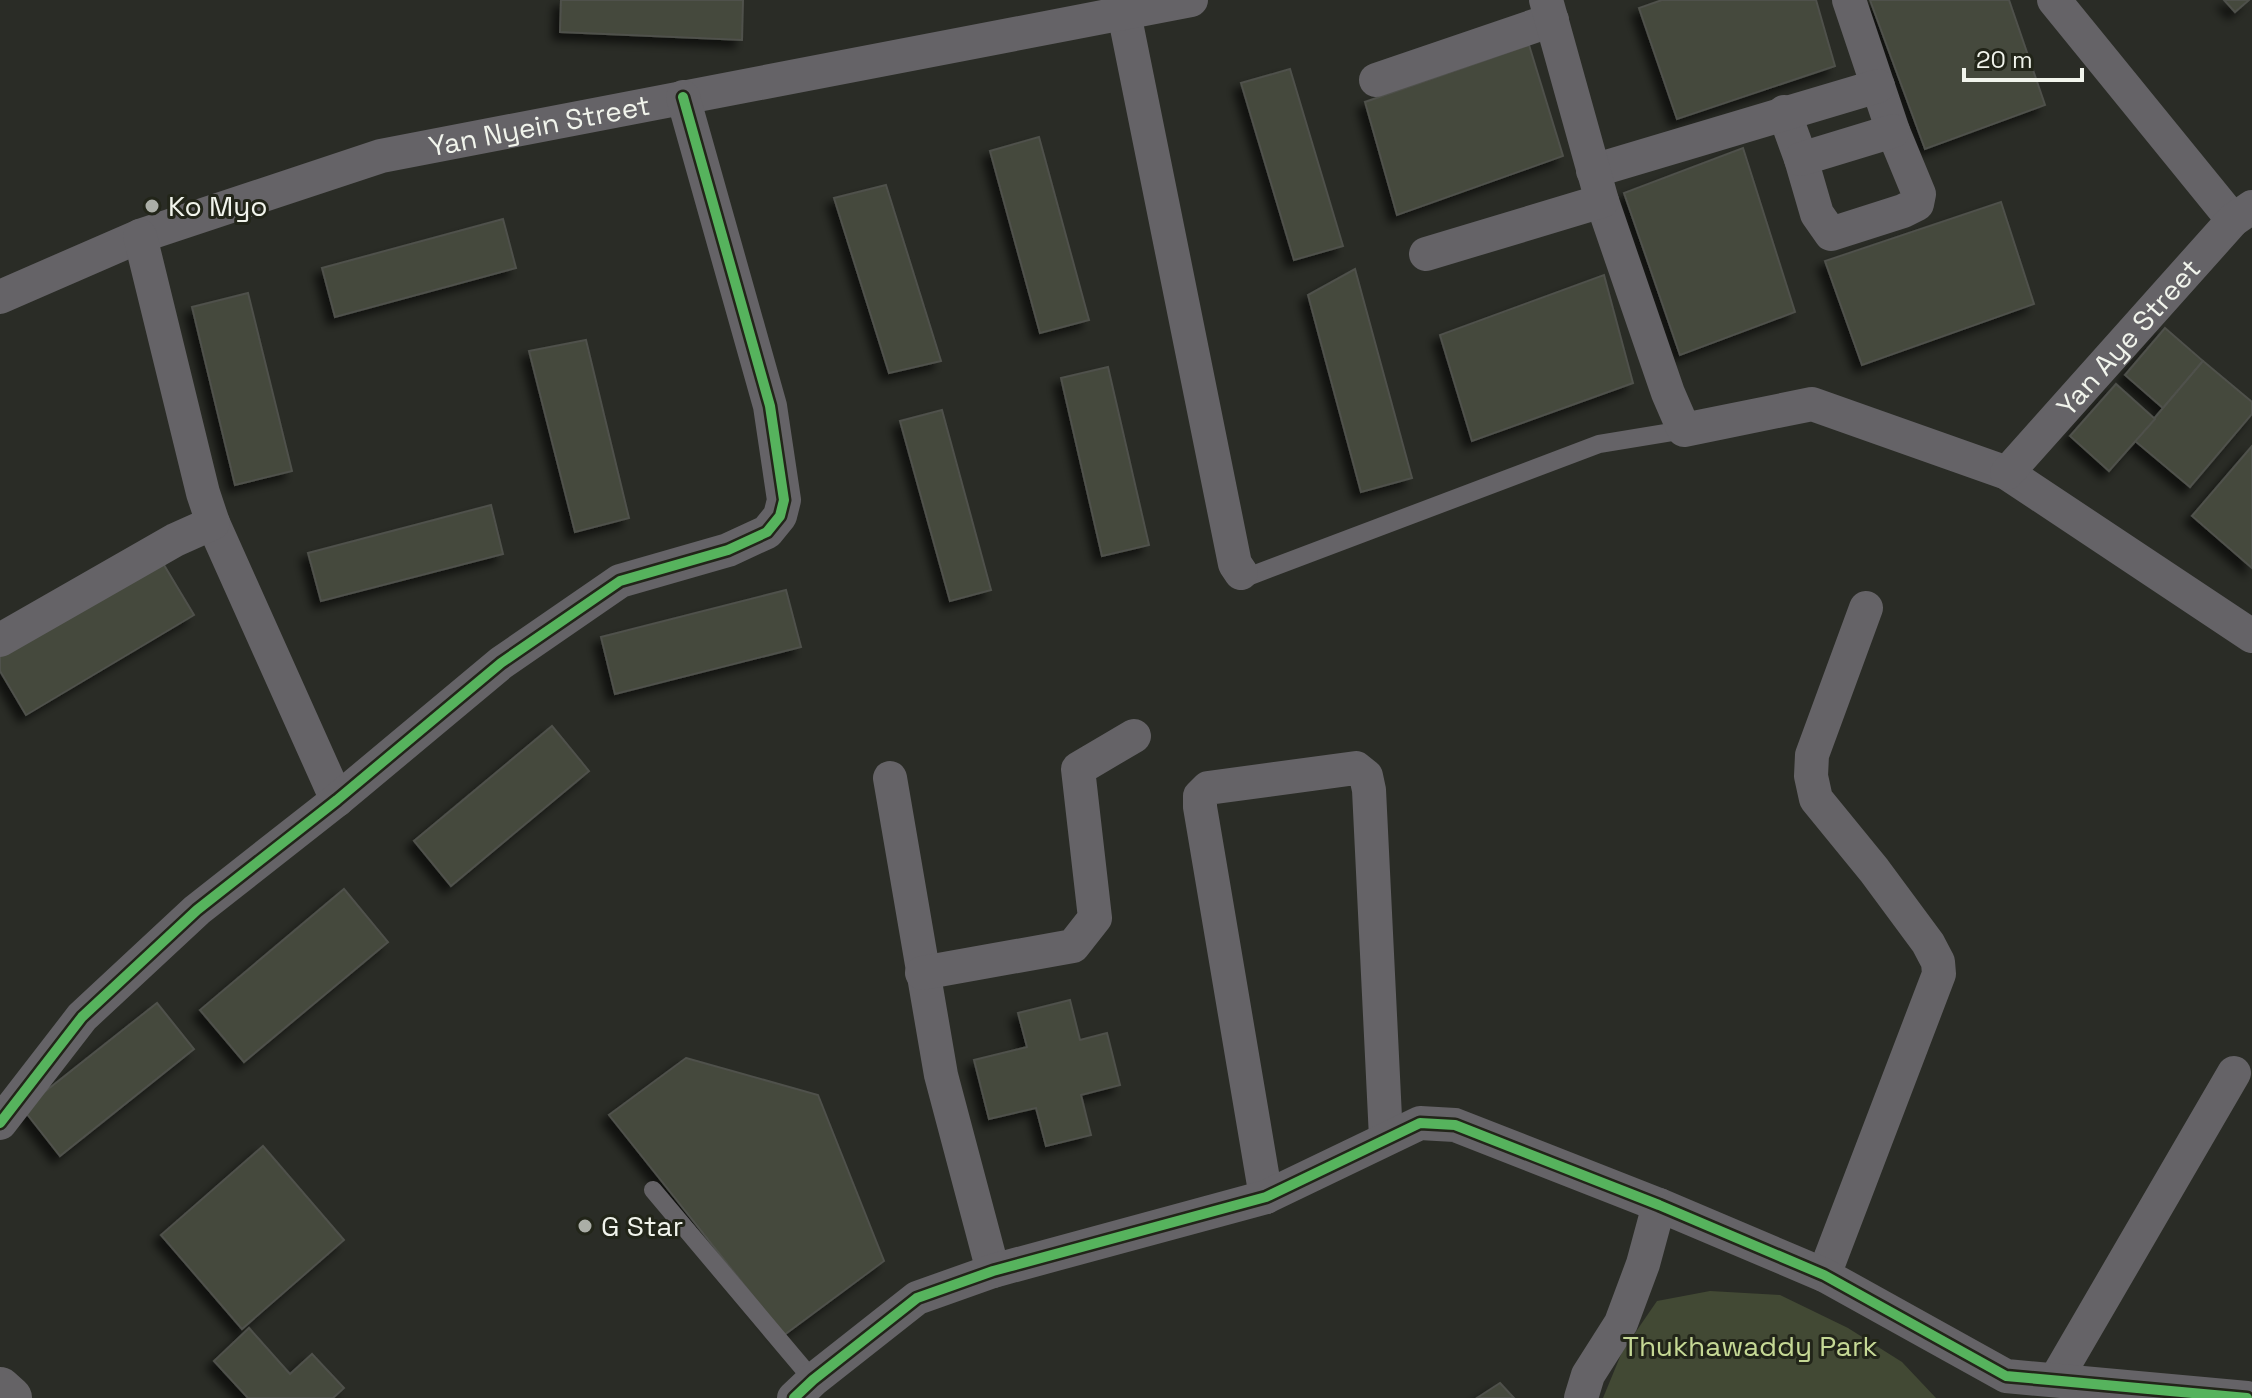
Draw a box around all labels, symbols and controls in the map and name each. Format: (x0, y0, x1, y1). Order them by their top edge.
scale bar (1964, 32, 2082, 82)
text: 20 m (1976, 44, 2033, 75)
street label: Yan Nyein Street (426, 87, 653, 164)
place label: Ko Myo (168, 188, 268, 224)
marker: Ko Myo (143, 197, 161, 215)
street label: Yan Aye Street (2049, 251, 2208, 423)
place label: G Star (601, 1208, 683, 1244)
marker: G Star (576, 1217, 594, 1235)
park label: Thukhawaddy Park (1622, 1328, 1878, 1364)

